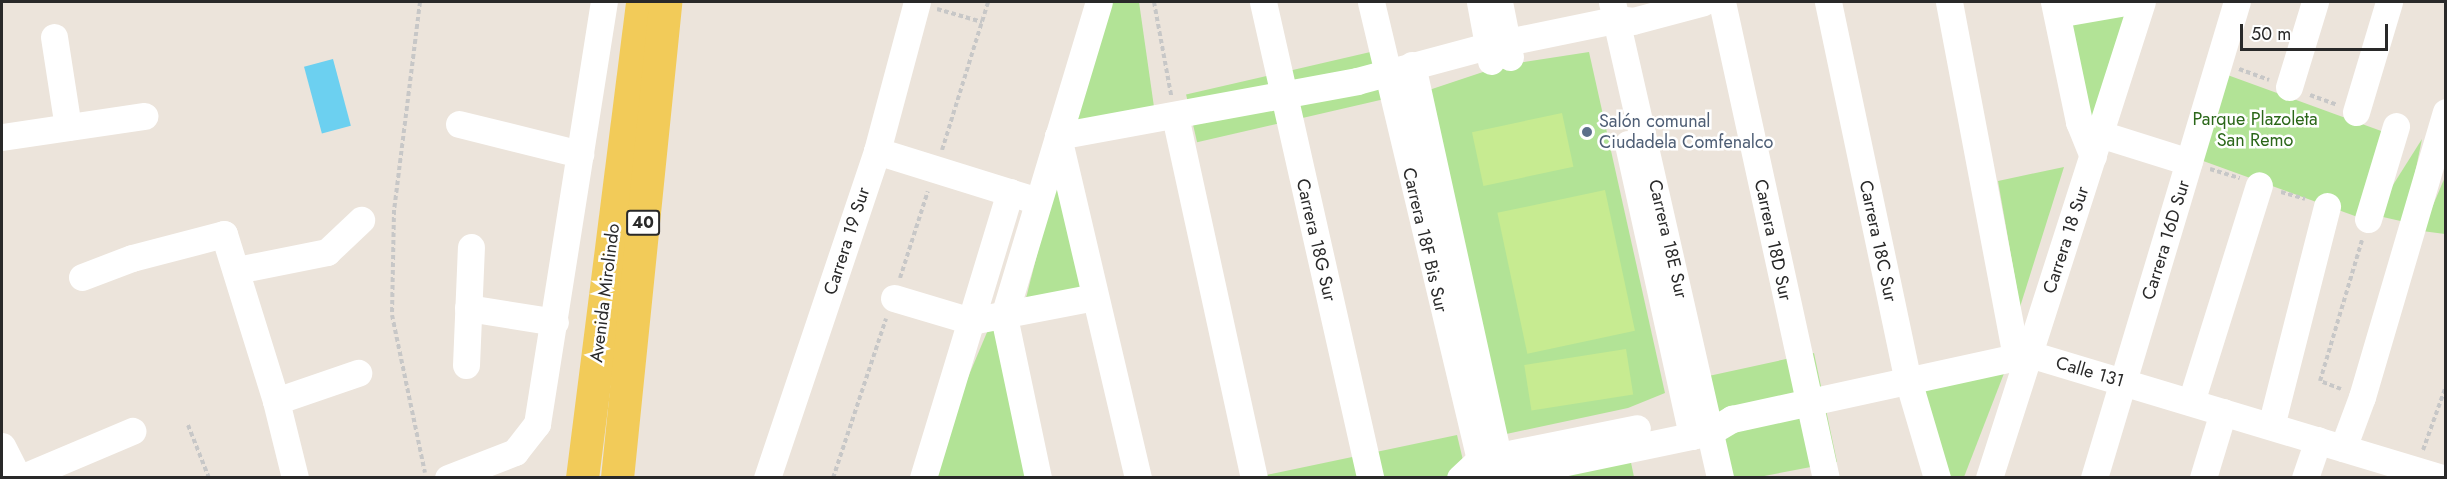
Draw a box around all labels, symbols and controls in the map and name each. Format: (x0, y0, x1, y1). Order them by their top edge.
scale bar (2243, 12, 2392, 50)
text: 50 m (2251, 21, 2291, 47)
park label: Parque Plazoleta San Remo (2192, 109, 2318, 152)
place label: Salón comunal Ciudadela Comfenalco (1599, 111, 1773, 154)
marker: Salón comunal Ciudadela Comfenalco (1580, 125, 1594, 139)
street label: Carrera 18F Bis Sur (1398, 166, 1452, 314)
street label: Carrera 18G Sur (1291, 177, 1341, 303)
street label: Carrera 18E Sur (1644, 177, 1692, 301)
street label: Carrera 18D Sur (1750, 177, 1796, 303)
street label: Carrera 16D Sur (2138, 177, 2194, 303)
street label: Carrera 18C Sur (1855, 178, 1901, 304)
street label: Carrera 19 Sur (819, 184, 875, 298)
street label: Carrera 18 Sur (2039, 184, 2093, 296)
road number: 40 (625, 210, 661, 236)
street label: Avenida Mirolindo (586, 222, 624, 364)
street label: Calle 131 (2053, 352, 2127, 392)

